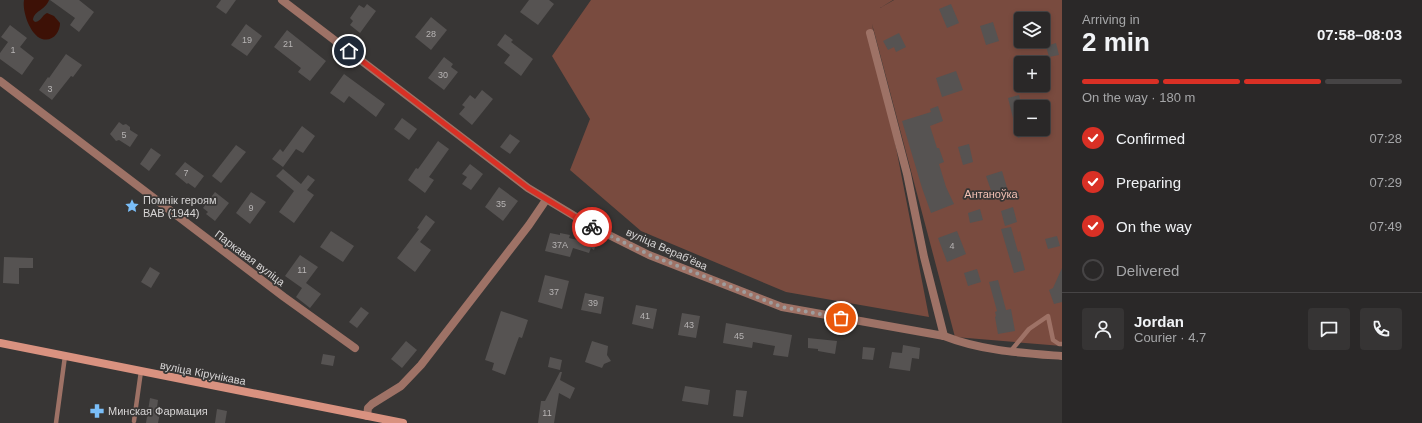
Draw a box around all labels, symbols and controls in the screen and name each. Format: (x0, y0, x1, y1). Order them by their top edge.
map controls (1014, 12, 1050, 136)
button: layers (1014, 12, 1050, 48)
text: Arriving in (1082, 12, 1140, 27)
text: 07:58–08:03 (1317, 26, 1402, 43)
text: 2 min (1082, 27, 1150, 57)
house number: 28 (426, 29, 436, 39)
pin (332, 34, 366, 68)
house number: 19 (242, 35, 252, 45)
house number: 21 (283, 39, 293, 49)
icon: home (338, 40, 360, 62)
house number: 1 (10, 45, 16, 55)
button: + (1014, 56, 1050, 92)
house number: 30 (438, 70, 448, 80)
house number: 3 (47, 84, 53, 94)
text: On the way · 180 m (1082, 90, 1195, 105)
button: − (1014, 100, 1050, 136)
icon: check (1082, 127, 1104, 149)
house number: 5 (121, 130, 127, 140)
text: Confirmed (1116, 130, 1185, 147)
text: 07:28 (1369, 131, 1402, 146)
house number: 7 (183, 168, 189, 178)
icon: check (1082, 171, 1104, 193)
text: Preparing (1116, 174, 1181, 191)
text: 07:29 (1369, 175, 1402, 190)
park label: Антаноўка (964, 188, 1019, 200)
place label: Помнік героям ВАВ (1944) (143, 194, 217, 219)
place icon: Помнік героям ВАВ (1944) (124, 198, 140, 214)
house number: 35 (496, 199, 506, 209)
house number: 9 (248, 203, 254, 213)
courier (572, 207, 612, 247)
icon: check (1082, 215, 1104, 237)
icon: bike (581, 216, 603, 238)
text: On the way (1116, 218, 1192, 235)
text: 07:49 (1369, 219, 1402, 234)
street label: вуліца Верабʼёва (625, 226, 710, 273)
street label: Паркавая вуліца (213, 228, 288, 289)
house number: 37А (552, 240, 568, 250)
house number: 4 (949, 241, 955, 251)
text: Delivered (1116, 262, 1179, 279)
house number: 11 (297, 265, 307, 275)
house number: 37 (549, 287, 559, 297)
house number: 39 (588, 298, 598, 308)
pin (824, 301, 858, 335)
icon: bag (830, 307, 852, 329)
button: person (1082, 308, 1124, 350)
button: chat (1308, 308, 1350, 350)
button: phone (1360, 308, 1402, 350)
house number: 41 (640, 311, 650, 321)
text: Jordan (1134, 313, 1184, 330)
house number: 43 (684, 320, 694, 330)
text: Courier · 4.7 (1134, 330, 1206, 345)
house number: 45 (734, 331, 744, 341)
street label: вуліца Кірунікава (159, 359, 248, 387)
pharmacy icon: Минская Фармация (89, 403, 105, 419)
place label: Минская Фармация (108, 405, 208, 417)
house number: 11 (542, 408, 552, 418)

